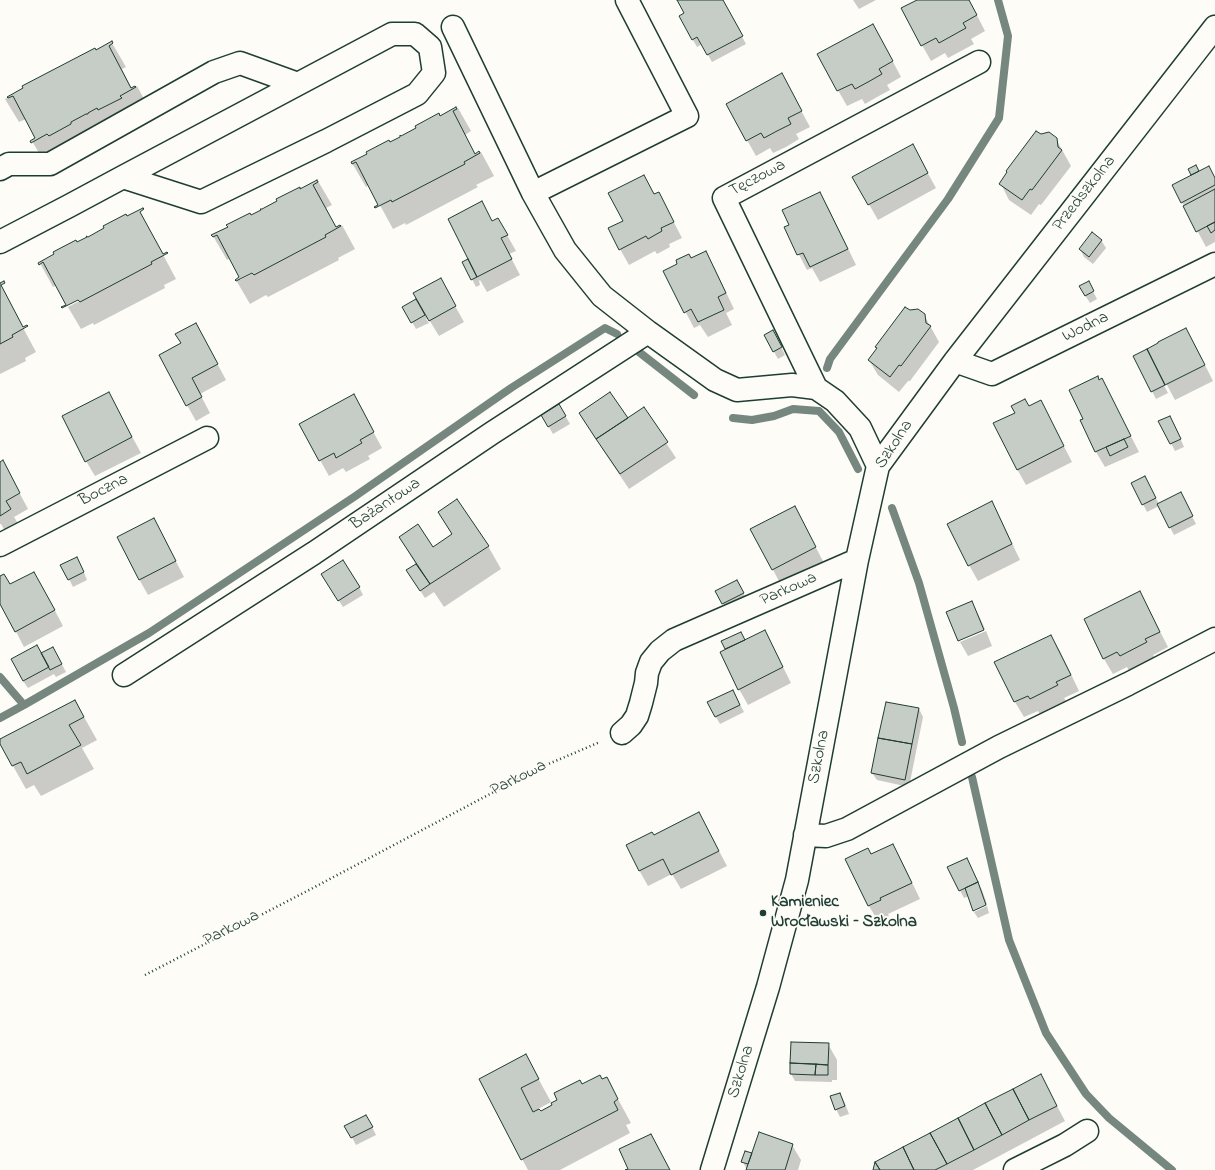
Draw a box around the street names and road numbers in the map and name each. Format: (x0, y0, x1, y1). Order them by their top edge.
street label: Przedszkolna (1049, 152, 1121, 236)
street label: Tęczowa (726, 156, 790, 202)
street label: Wodna (1059, 308, 1113, 348)
street label: Szkolna (872, 417, 918, 473)
street label: Boczna (76, 470, 132, 512)
street label: Bażantowa (347, 474, 425, 536)
street label: Parkowa (757, 569, 821, 611)
street label: Szkolna (805, 728, 835, 786)
street label: Parkowa (488, 756, 550, 802)
street label: Parkowa (201, 906, 263, 952)
street label: Szkolna (724, 1043, 760, 1101)

